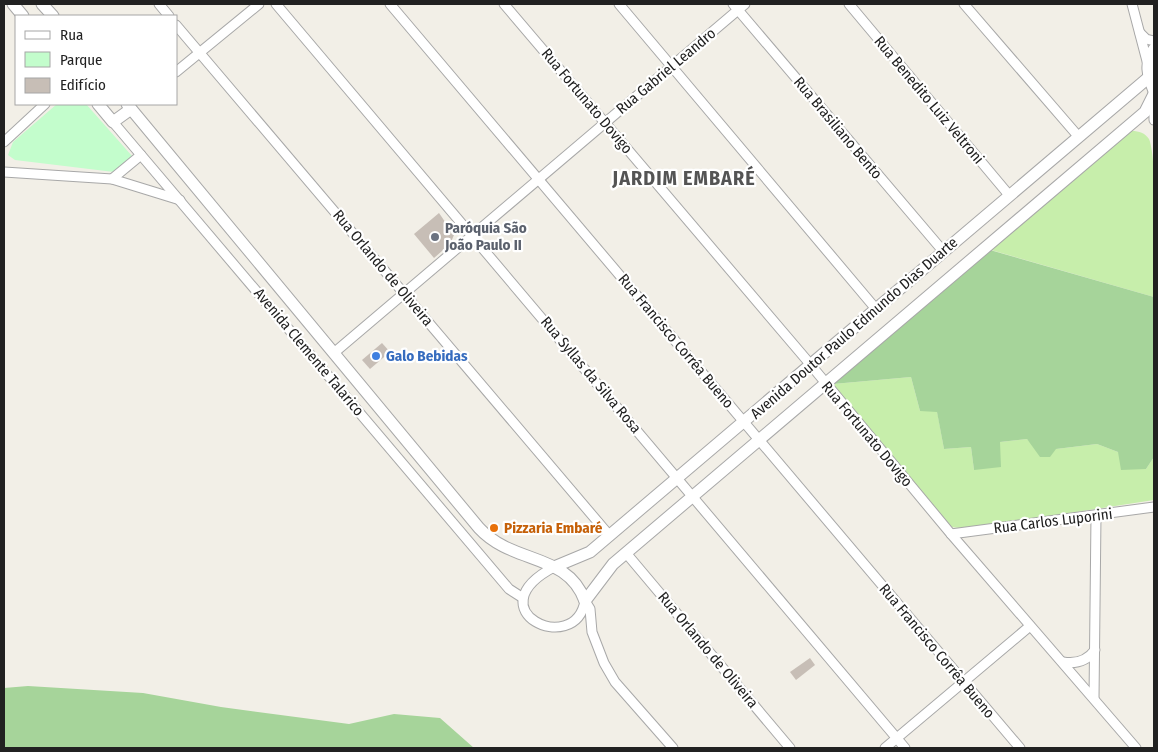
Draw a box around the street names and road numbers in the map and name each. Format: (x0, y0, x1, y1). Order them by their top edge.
street label: Rua Gabriel Leandro (613, 24, 719, 118)
street label: Rua Benedito Luiz Veltroni (870, 32, 988, 168)
street label: Rua Fortunato Dovigo (538, 45, 636, 157)
street label: Rua Brasiliano Bento (790, 73, 886, 183)
street label: Rua Orlando de Oliveira (329, 206, 437, 330)
street label: Avenida Doutor Paulo Edmundo Dias Duarte (747, 233, 961, 423)
street label: Rua Francisco Corrêa Bueno (615, 270, 738, 412)
street label: Avenida Clemente Talarico (250, 284, 368, 420)
street label: Rua Syllas da Silva Rosa (537, 313, 645, 437)
street label: Rua Fortunato Dovigo (818, 378, 916, 490)
street label: Rua Carlos Luporini (993, 505, 1113, 537)
street label: Rua Francisco Corrêa Bueno (876, 580, 999, 722)
street label: Rua Orlando de Oliveira (654, 588, 762, 712)

